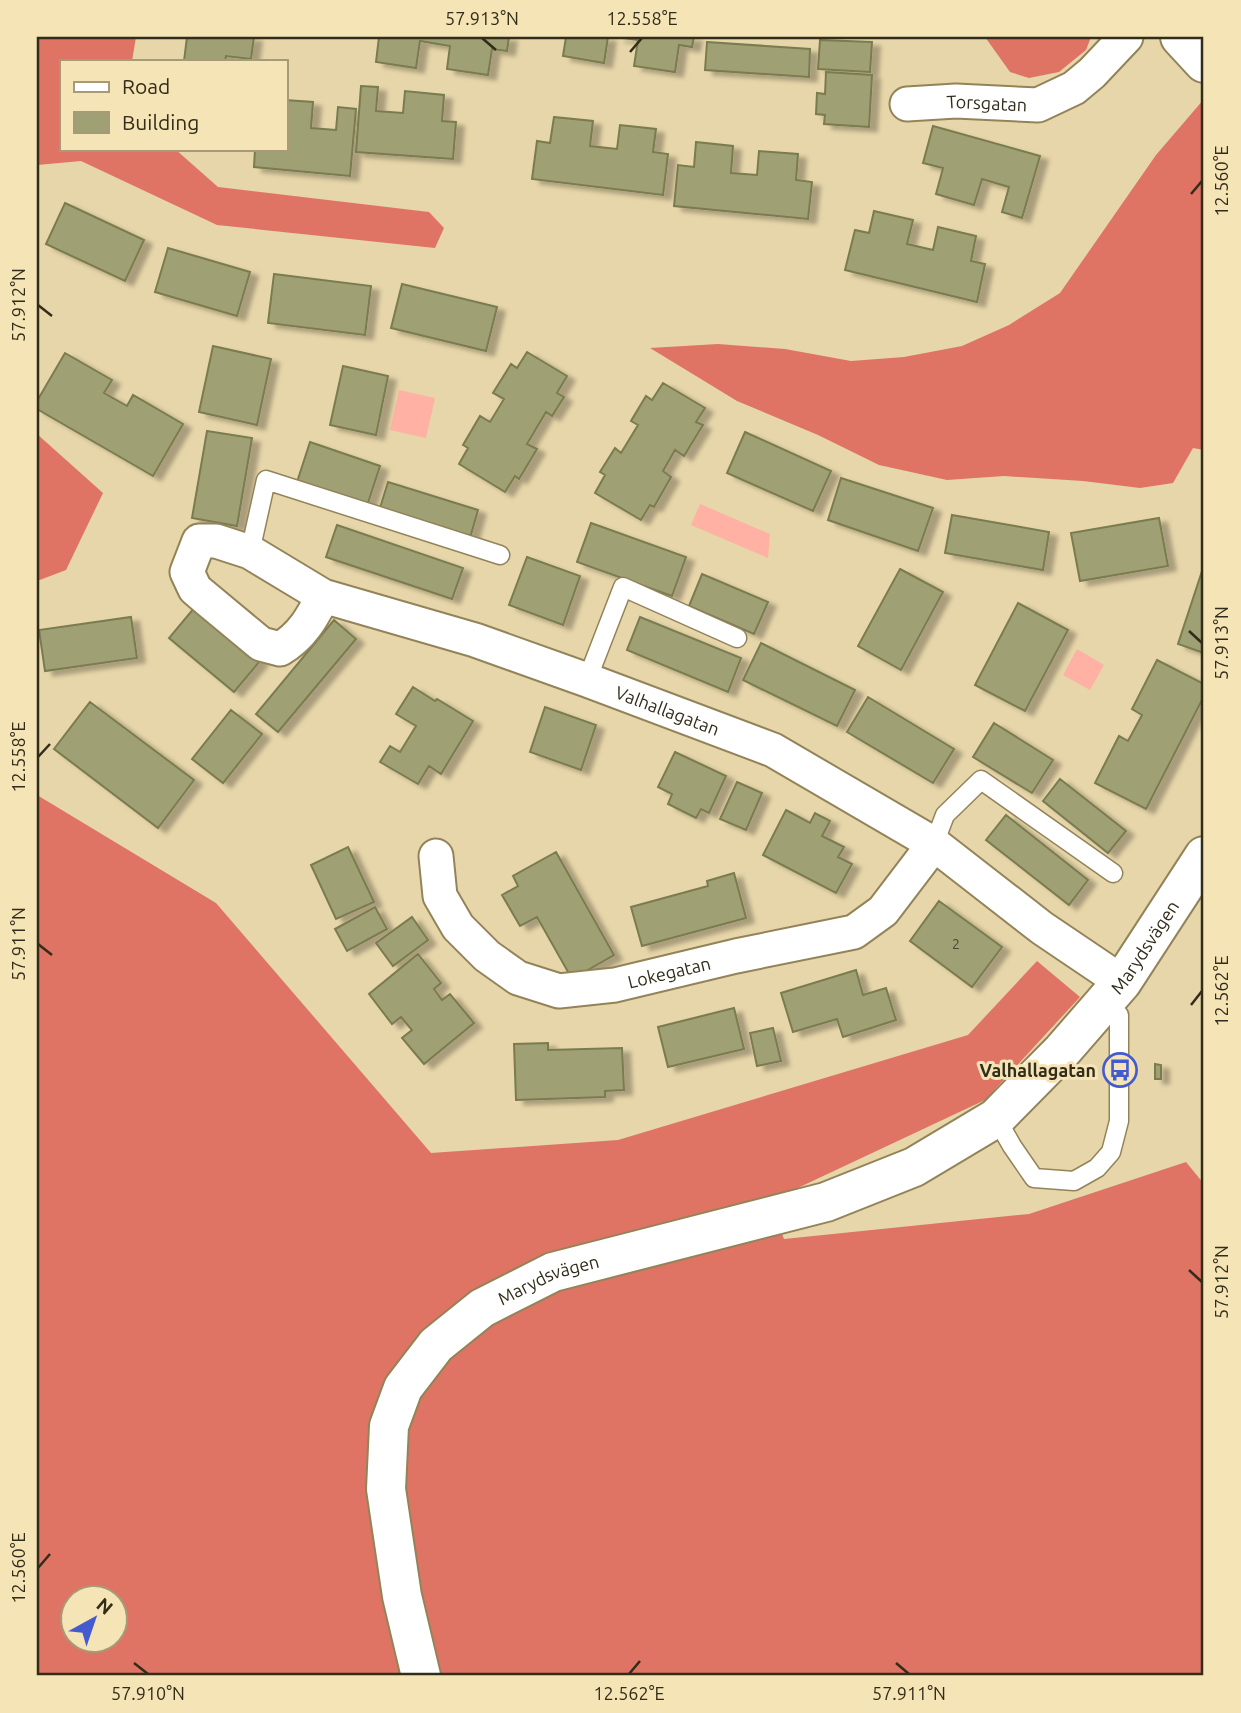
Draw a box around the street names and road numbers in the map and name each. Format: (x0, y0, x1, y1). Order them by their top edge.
street label: Torsgatan (946, 91, 1028, 114)
street label: Valhallagatan (613, 682, 722, 739)
street label: Marydsvägen (1106, 897, 1182, 998)
street label: Lokegatan (626, 952, 713, 992)
street label: Marydsvägen (494, 1251, 601, 1308)

